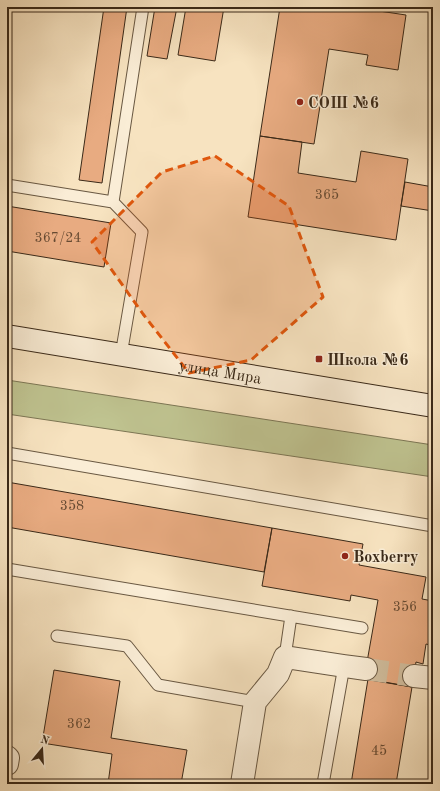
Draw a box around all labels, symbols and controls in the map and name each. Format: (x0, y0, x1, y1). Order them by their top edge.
place label: СОШ №6 (308, 96, 379, 112)
marker: СОШ №6 (295, 97, 305, 107)
house number: 365 (315, 188, 339, 202)
house number: 367/24 (35, 231, 81, 245)
place label: Школа №6 (327, 353, 408, 369)
marker: Школа №6 (314, 354, 324, 364)
street label: улица Мира (177, 358, 262, 388)
house number: 358 (60, 499, 84, 513)
place label: Boxberry (353, 550, 419, 566)
marker: Boxberry (340, 551, 350, 561)
house number: 356 (393, 600, 417, 614)
house number: 362 (67, 717, 91, 731)
north arrow (22, 729, 62, 769)
text: N (39, 734, 51, 748)
house number: 45 (371, 744, 387, 758)

